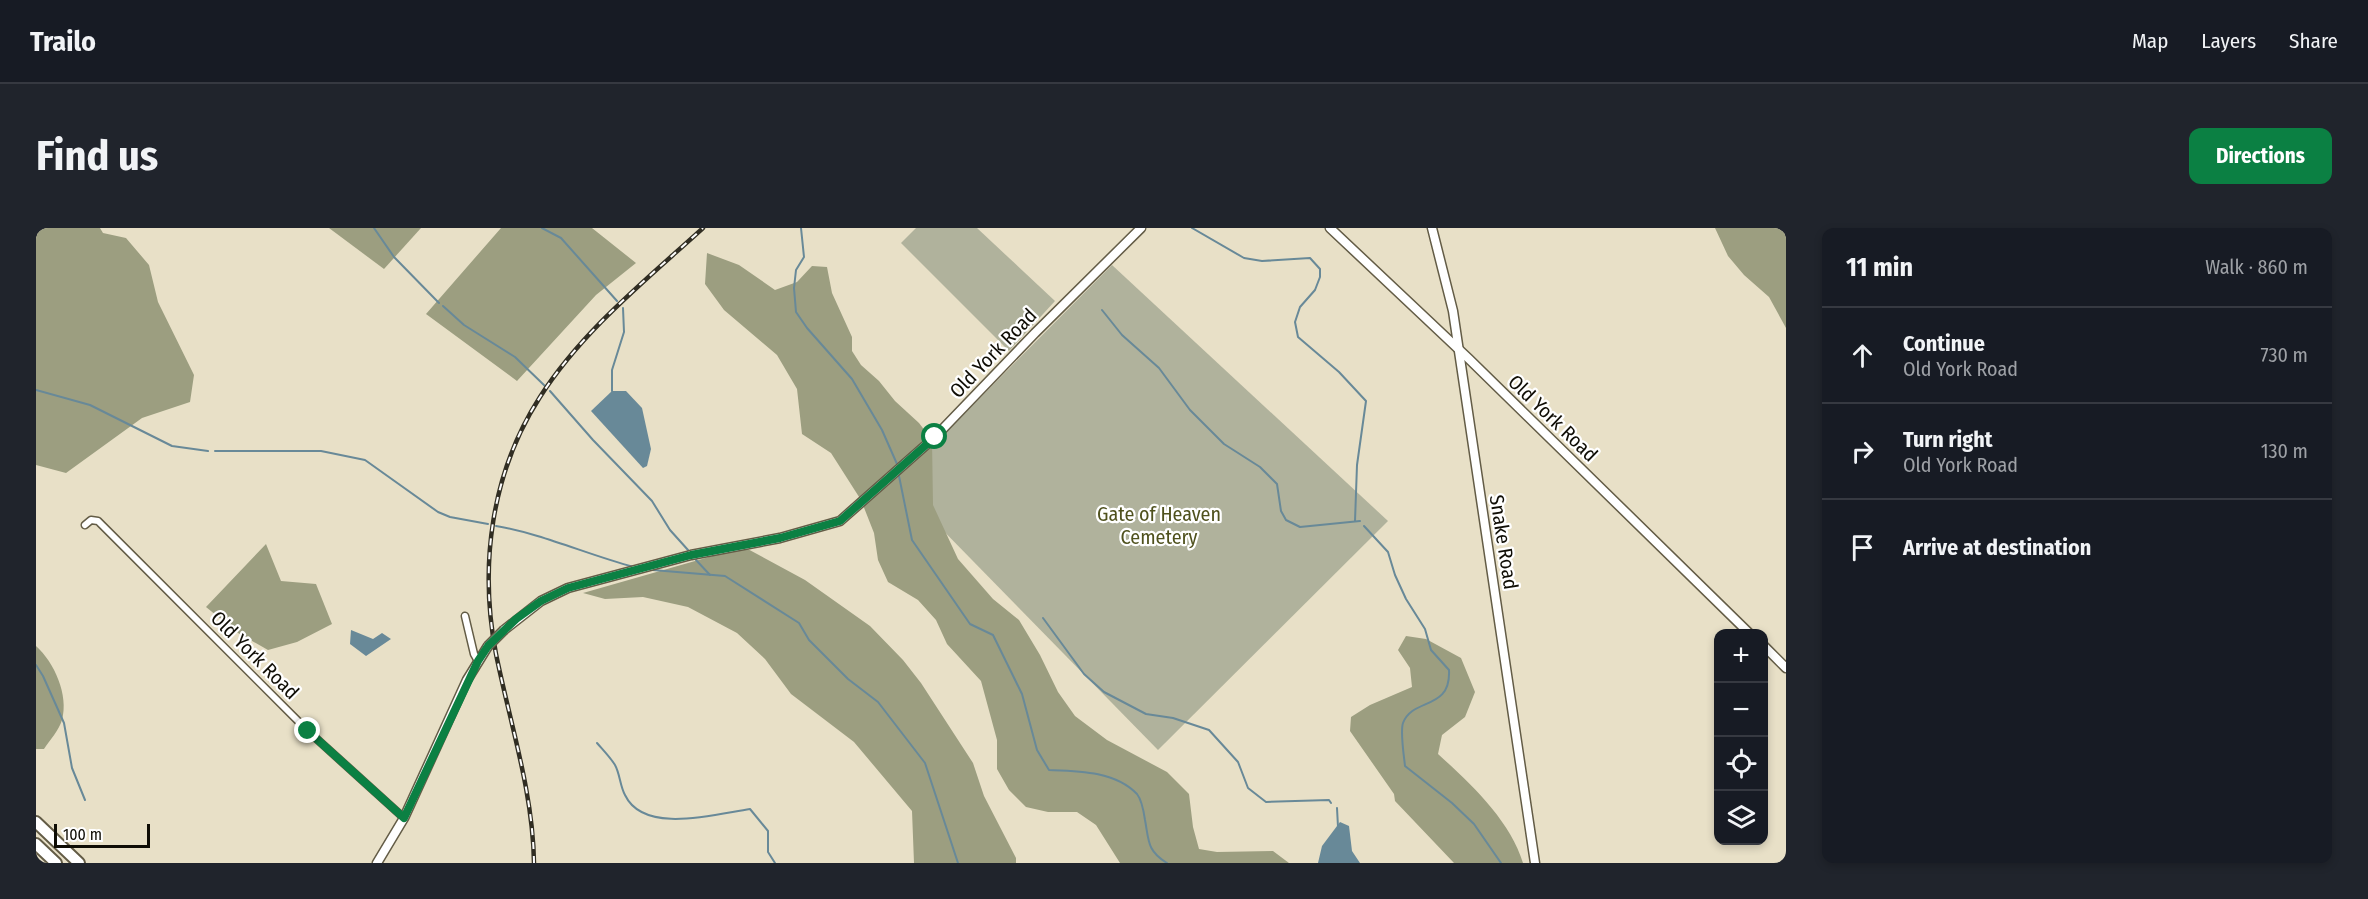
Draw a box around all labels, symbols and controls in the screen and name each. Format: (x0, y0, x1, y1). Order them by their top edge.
text: Trailo (30, 25, 96, 58)
text: Map (2132, 28, 2168, 54)
text: Layers (2201, 28, 2256, 54)
text: Share (2289, 28, 2338, 54)
button: Directions (2189, 128, 2332, 184)
text: Find us (36, 131, 158, 181)
text: 11 min (1846, 252, 1913, 283)
text: Walk · 860 m (2205, 255, 2308, 279)
street label: Old York Road (944, 303, 1042, 403)
text: Continue (1903, 330, 1985, 357)
icon: ahead (1846, 339, 1879, 372)
text: 730 m (2261, 343, 2308, 367)
text: Old York Road (1903, 357, 2018, 381)
street label: Old York Road (1503, 369, 1603, 467)
route start (921, 423, 947, 449)
text: Turn right (1903, 426, 1992, 453)
icon: right (1846, 435, 1879, 468)
text: 130 m (2261, 439, 2308, 463)
text: Old York Road (1903, 453, 2018, 477)
street label: Snake Road (1485, 493, 1523, 591)
park label: Gate of Heaven Cemetery (1097, 502, 1221, 549)
icon: arrive (1846, 531, 1879, 564)
text: Arrive at destination (1903, 534, 2091, 561)
street label: Old York Road (206, 606, 304, 704)
map controls (1714, 629, 1768, 845)
button: + (1714, 629, 1768, 683)
button: − (1714, 683, 1768, 737)
route end (294, 717, 320, 743)
button: locate (1714, 737, 1768, 791)
button: layers (1714, 791, 1768, 845)
scale bar (54, 821, 150, 848)
text: 100 m (63, 825, 102, 844)

